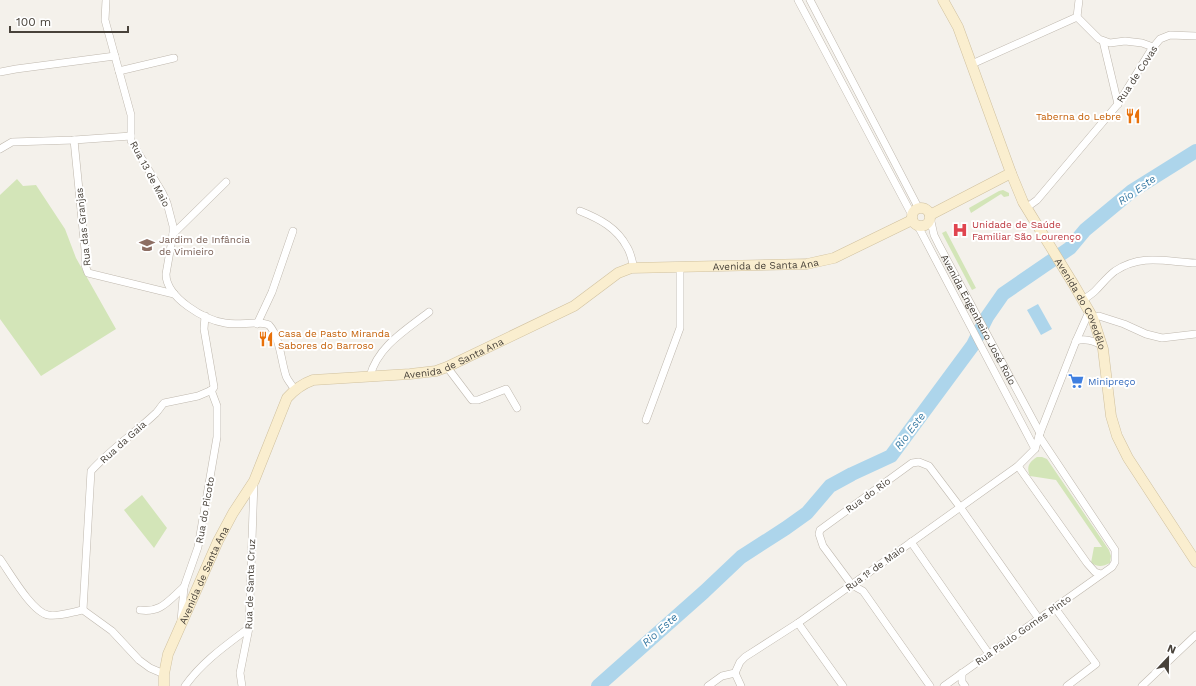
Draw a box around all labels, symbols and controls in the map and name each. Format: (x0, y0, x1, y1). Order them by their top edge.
scale bar (10, 8, 128, 34)
text: 100 m (16, 15, 51, 29)
street label: Rua de Covas (1114, 43, 1160, 105)
restaurant icon: Taberna do Lebre (1124, 107, 1142, 125)
place label: Taberna do Lebre (1036, 111, 1121, 122)
street label: Rua 13 de Maio (128, 139, 172, 209)
water label: Rio Este (1116, 172, 1158, 208)
street label: Rua das Granjas (73, 187, 93, 267)
place label: Unidade de Saúde Familiar São Lourenço (972, 219, 1081, 242)
hospital icon: Unidade de Saúde Familiar São Lourenço (951, 221, 969, 239)
place label: Jardim de Infância de Vimieiro (159, 234, 250, 257)
school or university icon: Jardim de Infância de Vimieiro (138, 236, 156, 254)
street label: Avenida Engenheiro José Rolo (939, 252, 1018, 386)
street label: Avenida de Santa Ana (713, 256, 820, 272)
street label: Avenida do Covedêlo (1053, 256, 1108, 351)
place label: Casa de Pasto Miranda Sabores do Barroso (278, 328, 390, 351)
restaurant icon: Casa de Pasto Miranda Sabores do Barroso (257, 330, 275, 348)
street label: Avenida de Santa Ana (403, 335, 505, 380)
supermarket icon: Minipreço (1067, 372, 1085, 390)
place label: Minipreço (1088, 376, 1136, 387)
water label: Rio Este (892, 410, 928, 452)
street label: Rua da Gaia (98, 418, 148, 465)
street label: Rua do Rio (844, 475, 892, 515)
street label: Rua do Picoto (194, 476, 216, 544)
street label: Avenida de Santa Ana (177, 524, 231, 626)
street label: Rua de Santa Cruz (243, 539, 257, 629)
street label: Rua 1º de Maio (843, 543, 907, 593)
street label: Rua Paulo Gomes Pinto (973, 593, 1073, 667)
water label: Rio Este (640, 611, 680, 649)
north arrow (1148, 638, 1188, 678)
text: N (1165, 642, 1178, 657)

